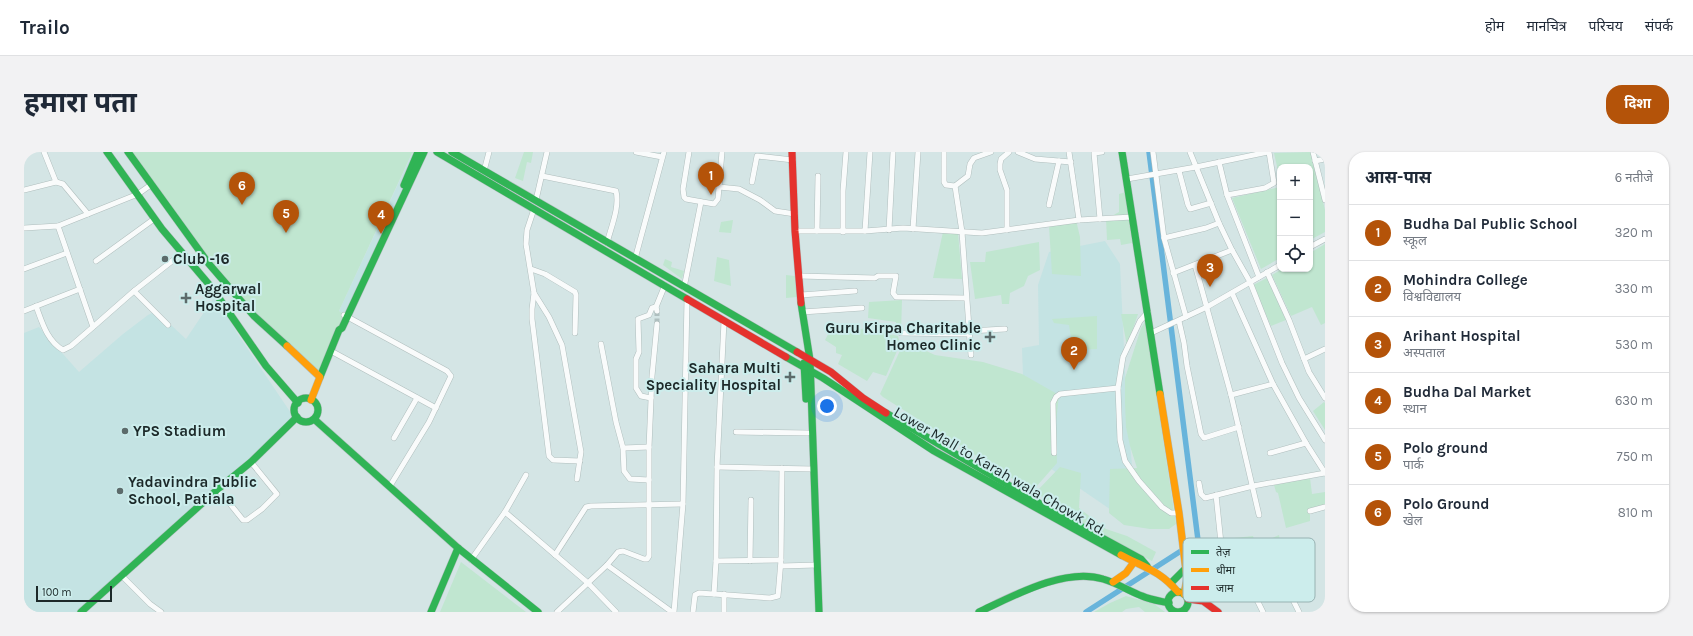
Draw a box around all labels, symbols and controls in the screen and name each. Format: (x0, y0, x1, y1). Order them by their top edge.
text: Trailo (20, 17, 70, 39)
text: होम (1485, 18, 1504, 35)
text: मानचित्र (1526, 18, 1567, 35)
text: परिचय (1589, 18, 1623, 35)
text: संपर्क (1645, 18, 1673, 35)
button: दिशा (1606, 85, 1669, 124)
text: हमारा पता (24, 86, 137, 119)
pin: 1 (698, 162, 724, 195)
map controls (1277, 164, 1313, 272)
button: + (1277, 164, 1313, 200)
text: आस-पास (1365, 167, 1431, 187)
text: 6 नतीजे (1615, 170, 1653, 185)
pin: 6 (229, 172, 255, 205)
pin: 5 (273, 200, 299, 233)
button: − (1277, 200, 1313, 236)
pin: 4 (368, 201, 394, 234)
text: Budha Dal Public School (1403, 215, 1578, 233)
text: 1 (1376, 225, 1380, 240)
text: 320 m (1615, 225, 1653, 240)
text: स्कूल (1403, 233, 1427, 248)
button: locate (1277, 236, 1313, 272)
place label: Club -16 (173, 250, 230, 268)
marker: Club -16 (160, 254, 170, 264)
pin: 3 (1197, 254, 1223, 287)
text: Mohindra College (1403, 271, 1528, 289)
place label: Aggarwal Hospital (195, 280, 261, 315)
text: 2 (1374, 281, 1382, 296)
text: 330 m (1615, 281, 1653, 296)
text: विश्वविद्यालय (1403, 289, 1461, 304)
marker: Aggarwal Hospital (180, 292, 192, 304)
place label: Guru Kirpa Charitable Homeo Clinic (825, 319, 981, 354)
text: Arihant Hospital (1403, 327, 1521, 345)
marker: Guru Kirpa Charitable Homeo Clinic (984, 331, 996, 343)
pin: 2 (1061, 337, 1087, 370)
text: 3 (1374, 337, 1382, 352)
text: 530 m (1615, 337, 1653, 352)
text: अस्पताल (1403, 345, 1445, 360)
place label: Sahara Multi Speciality Hospital (646, 359, 781, 394)
marker: Sahara Multi Speciality Hospital (784, 371, 796, 383)
text: Budha Dal Market (1403, 383, 1531, 401)
text: 4 (1374, 393, 1382, 408)
text: 630 m (1615, 393, 1653, 408)
your location (817, 396, 837, 416)
text: स्थान (1403, 401, 1427, 416)
street label: Lower Mall to Karah wala Chowk Rd. (891, 403, 1110, 539)
place label: YPS Stadium (133, 422, 226, 440)
marker: YPS Stadium (120, 426, 130, 436)
text: Polo ground (1403, 439, 1488, 457)
text: 5 (1374, 449, 1382, 464)
text: 750 m (1617, 449, 1653, 464)
text: पार्क (1403, 457, 1424, 472)
place label: Yadavindra Public School, Patiala (128, 473, 257, 508)
marker: Yadavindra Public School, Patiala (115, 486, 125, 496)
text: Polo Ground (1403, 495, 1490, 513)
text: 6 (1374, 505, 1382, 520)
text: 810 m (1618, 505, 1653, 520)
text: खेल (1403, 513, 1422, 528)
legend (1183, 538, 1315, 602)
text: तेज़ (1216, 546, 1231, 559)
text: धीमा (1216, 564, 1235, 577)
text: जाम (1216, 582, 1234, 595)
scale bar (36, 584, 112, 603)
text: 100 m (42, 586, 72, 599)

